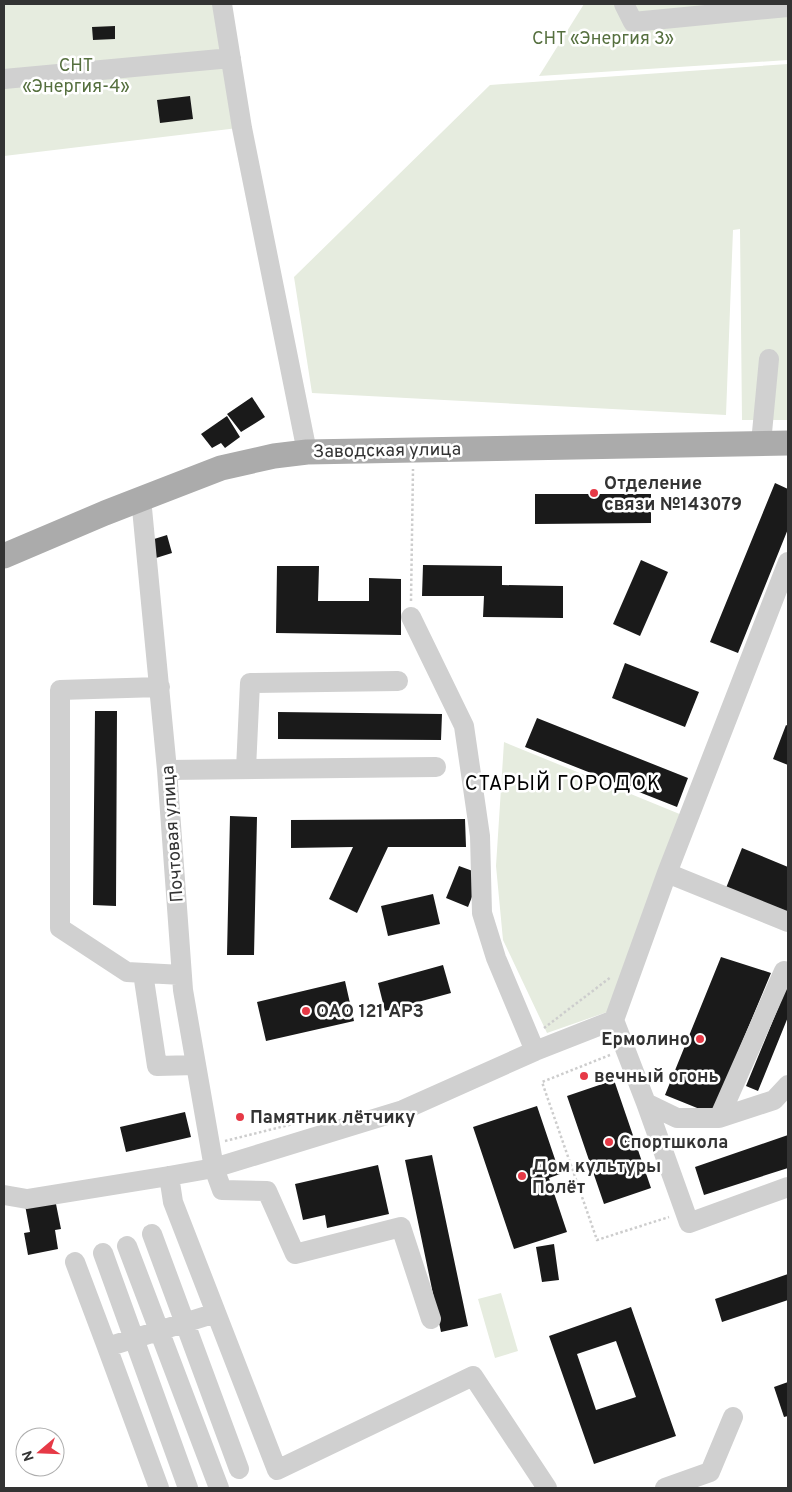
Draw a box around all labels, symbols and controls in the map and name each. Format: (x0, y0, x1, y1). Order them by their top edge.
park label: СНТ «Энергия 3» (532, 28, 674, 51)
park label: СНТ «Энергия-4» (22, 55, 130, 99)
street label: Заводская улица (313, 439, 461, 464)
place label: Отделение связи №143079 (604, 473, 742, 517)
marker: Отделение связи №143079 (588, 487, 600, 499)
street label: Почтовая улица (157, 765, 190, 903)
district label: СТАРЫЙ ГОРОДОК (465, 770, 661, 798)
place label: OAO 121 АРЗ (316, 1001, 424, 1024)
marker: OAO 121 АРЗ (300, 1005, 312, 1017)
place label: Ермолино (601, 1029, 690, 1052)
marker: Ермолино (694, 1033, 706, 1045)
place label: вечный огонь (594, 1066, 719, 1089)
marker: вечный огонь (578, 1070, 590, 1082)
place label: Памятник лётчику (250, 1107, 415, 1130)
marker: Памятник лётчику (234, 1111, 246, 1123)
place label: Спортшкола (619, 1132, 728, 1155)
marker: Спортшкола (603, 1136, 615, 1148)
place label: Дом культуры Полёт (532, 1156, 661, 1200)
marker: Дом культуры Полёт (516, 1170, 528, 1182)
north arrow (15, 1427, 65, 1477)
text: N (19, 1448, 39, 1463)

